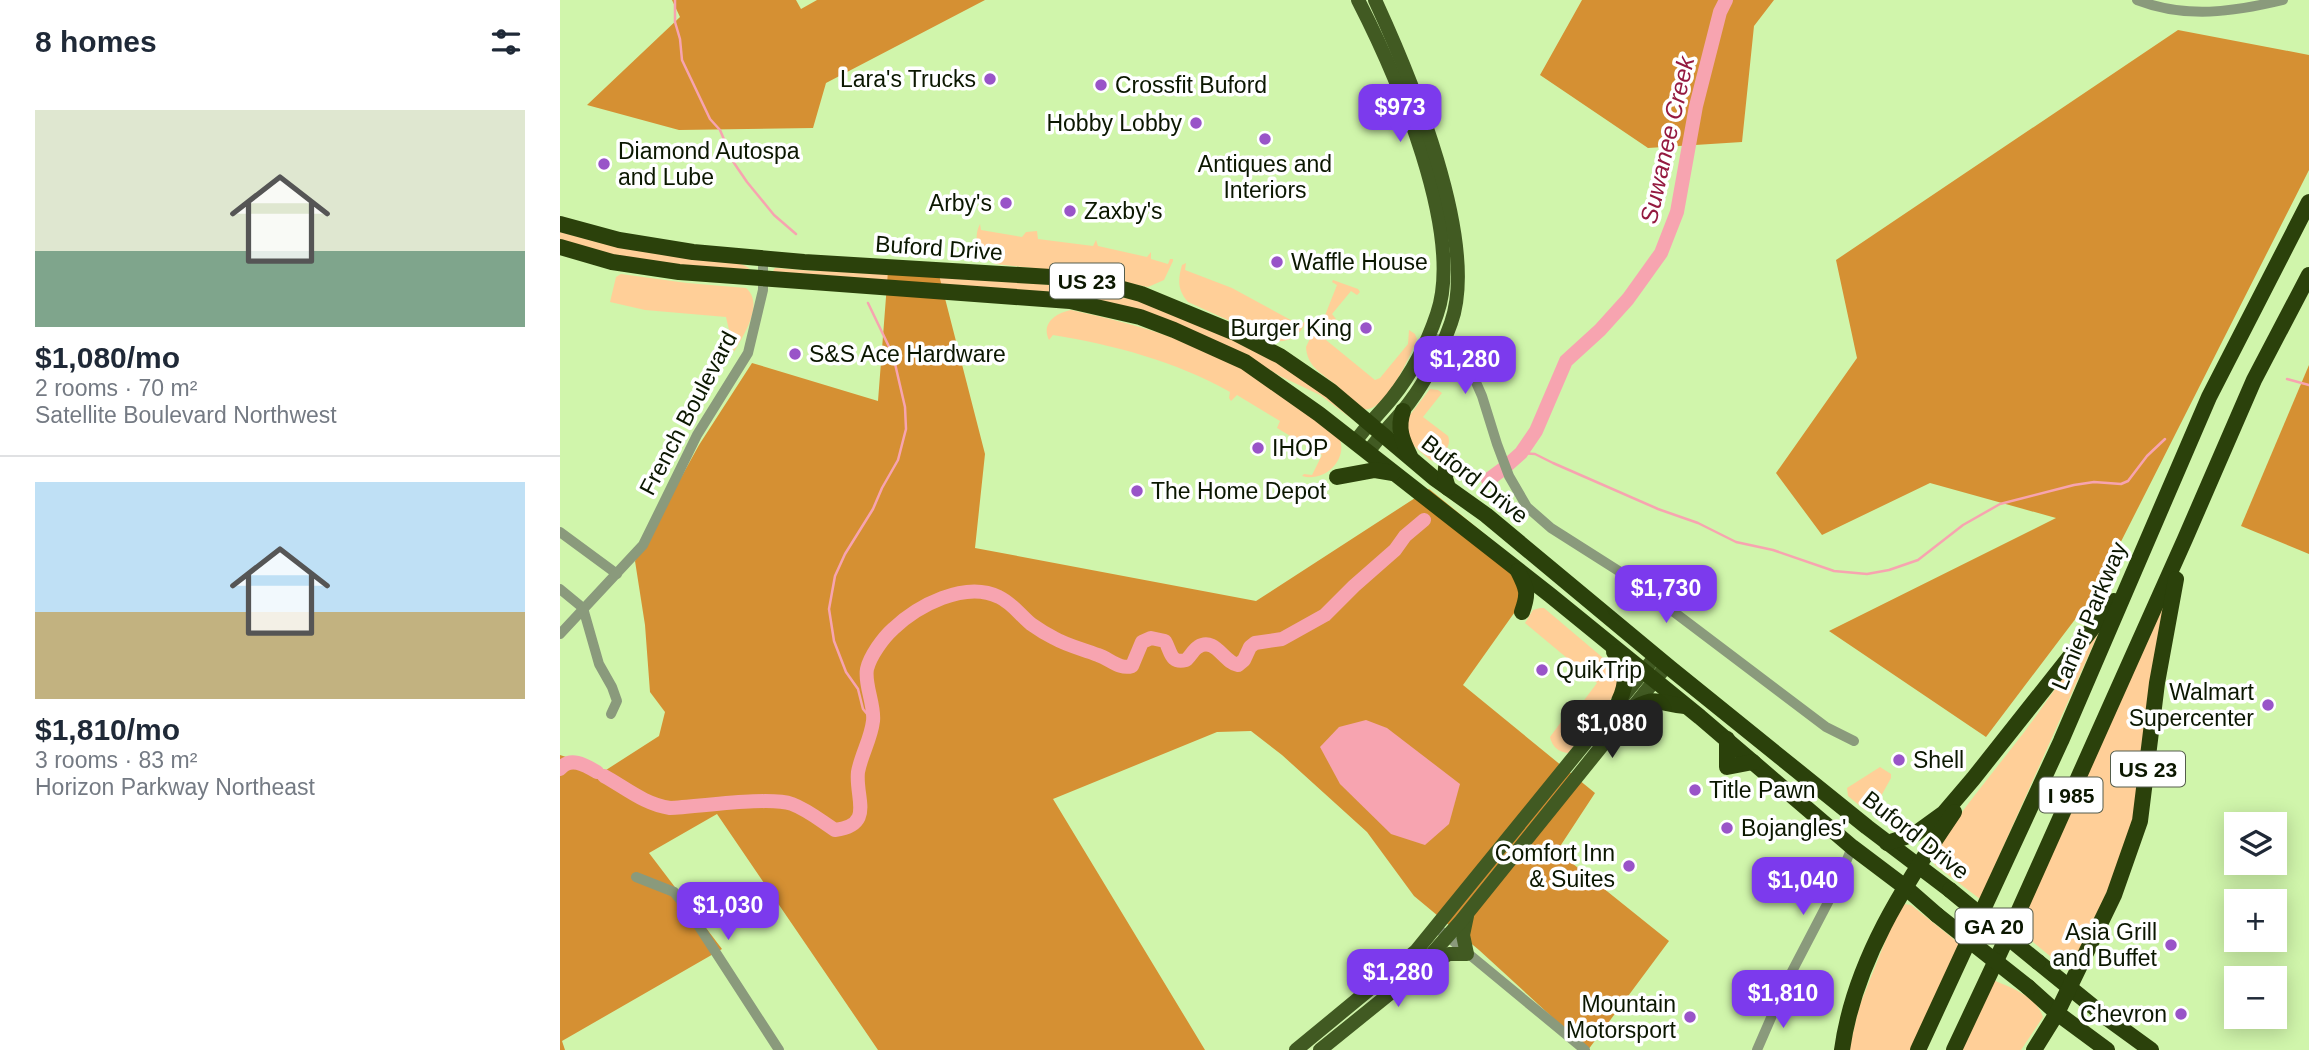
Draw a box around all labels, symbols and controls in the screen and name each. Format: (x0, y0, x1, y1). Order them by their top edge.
icon: filters (487, 23, 525, 61)
text: 8 homes (35, 25, 157, 58)
water label: Suwanee Creek (1635, 52, 1700, 226)
place label: Lara's Trucks (840, 66, 976, 92)
marker: Lara's Trucks (982, 71, 998, 87)
place label: Crossfit Buford (1115, 72, 1267, 98)
marker: Crossfit Buford (1093, 77, 1109, 93)
pin: $973 (1359, 85, 1441, 144)
text: $973 (1374, 94, 1426, 120)
place label: Hobby Lobby (1046, 110, 1182, 136)
marker: Hobby Lobby (1188, 115, 1204, 131)
marker: Antiques and Interiors (1257, 131, 1273, 147)
place label: Diamond Autospa and Lube (618, 138, 800, 190)
place label: Antiques and Interiors (1198, 151, 1332, 203)
icon: home (217, 156, 343, 282)
marker: Diamond Autospa and Lube (596, 156, 612, 172)
place label: Arby's (929, 190, 992, 216)
marker: Arby's (998, 195, 1014, 211)
place label: Zaxby's (1084, 198, 1163, 224)
marker: Zaxby's (1062, 203, 1078, 219)
street label: Buford Drive (874, 231, 1004, 265)
place label: Waffle House (1291, 249, 1428, 275)
marker: Waffle House (1269, 254, 1285, 270)
road number: US 23 (1050, 264, 1124, 298)
place label: Burger King (1231, 315, 1352, 341)
marker: Burger King (1358, 320, 1374, 336)
street label: French Boulevard (634, 327, 742, 499)
pin: $1,280 (1408, 336, 1522, 396)
text: $1,080/mo (35, 341, 180, 374)
place label: S&S Ace Hardware (809, 341, 1006, 367)
marker: S&S Ace Hardware (787, 346, 803, 362)
text: $1,280 (1430, 346, 1500, 372)
text: 2 rooms · 70 m² (35, 375, 197, 401)
text: Satellite Boulevard Northwest (35, 402, 337, 428)
street label: Buford Drive (1417, 429, 1533, 529)
place label: IHOP (1272, 435, 1328, 461)
marker: IHOP (1250, 440, 1266, 456)
place label: The Home Depot (1151, 478, 1327, 504)
marker: The Home Depot (1129, 483, 1145, 499)
icon: home (217, 528, 343, 654)
street label: Lanier Parkway (2046, 538, 2132, 694)
pin: $1,730 (1609, 566, 1723, 625)
text: $1,730 (1631, 575, 1701, 601)
place label: QuikTrip (1556, 657, 1642, 683)
marker: QuikTrip (1534, 662, 1550, 678)
place label: Walmart Supercenter (2129, 679, 2255, 731)
marker: Walmart Supercenter (2260, 697, 2276, 713)
pin: $1,080 (1555, 700, 1669, 760)
text: $1,080 (1577, 710, 1647, 736)
text: $1,810/mo (35, 713, 180, 746)
text: 3 rooms · 83 m² (35, 747, 197, 773)
place label: Shell (1913, 747, 1964, 773)
marker: Shell (1891, 752, 1907, 768)
road number: US 23 (2111, 752, 2185, 786)
text: Horizon Parkway Northeast (35, 774, 315, 800)
place label: Title Pawn (1709, 777, 1816, 803)
road number: I 985 (2040, 778, 2102, 812)
marker: Title Pawn (1687, 782, 1703, 798)
street label: Buford Drive (1858, 785, 1974, 885)
map controls (2224, 812, 2287, 1029)
button: layers (2224, 812, 2287, 875)
place label: Bojangles' (1741, 815, 1846, 841)
marker: Bojangles' (1719, 820, 1735, 836)
place label: Comfort Inn & Suites (1495, 840, 1615, 892)
marker: Comfort Inn & Suites (1621, 858, 1637, 874)
pin: $1,040 (1746, 858, 1860, 917)
text: $1,040 (1768, 867, 1838, 893)
pin: $1,030 (671, 883, 785, 942)
button: + (2224, 889, 2287, 952)
text: $1,030 (693, 892, 763, 918)
road number: GA 20 (1956, 908, 2032, 944)
place label: Asia Grill and Buffet (2053, 919, 2158, 971)
marker: Asia Grill and Buffet (2163, 937, 2179, 953)
pin: $1,280 (1341, 950, 1455, 1009)
text: $1,280 (1363, 959, 1433, 985)
button: − (2224, 966, 2287, 1029)
pin: $1,810 (1726, 970, 1840, 1030)
text: $1,810 (1748, 980, 1818, 1006)
place label: Mountain Motorsport (1566, 991, 1677, 1043)
place label: Chevron (2080, 1001, 2167, 1027)
marker: Chevron (2173, 1006, 2189, 1022)
marker: Mountain Motorsport (1682, 1009, 1698, 1025)

